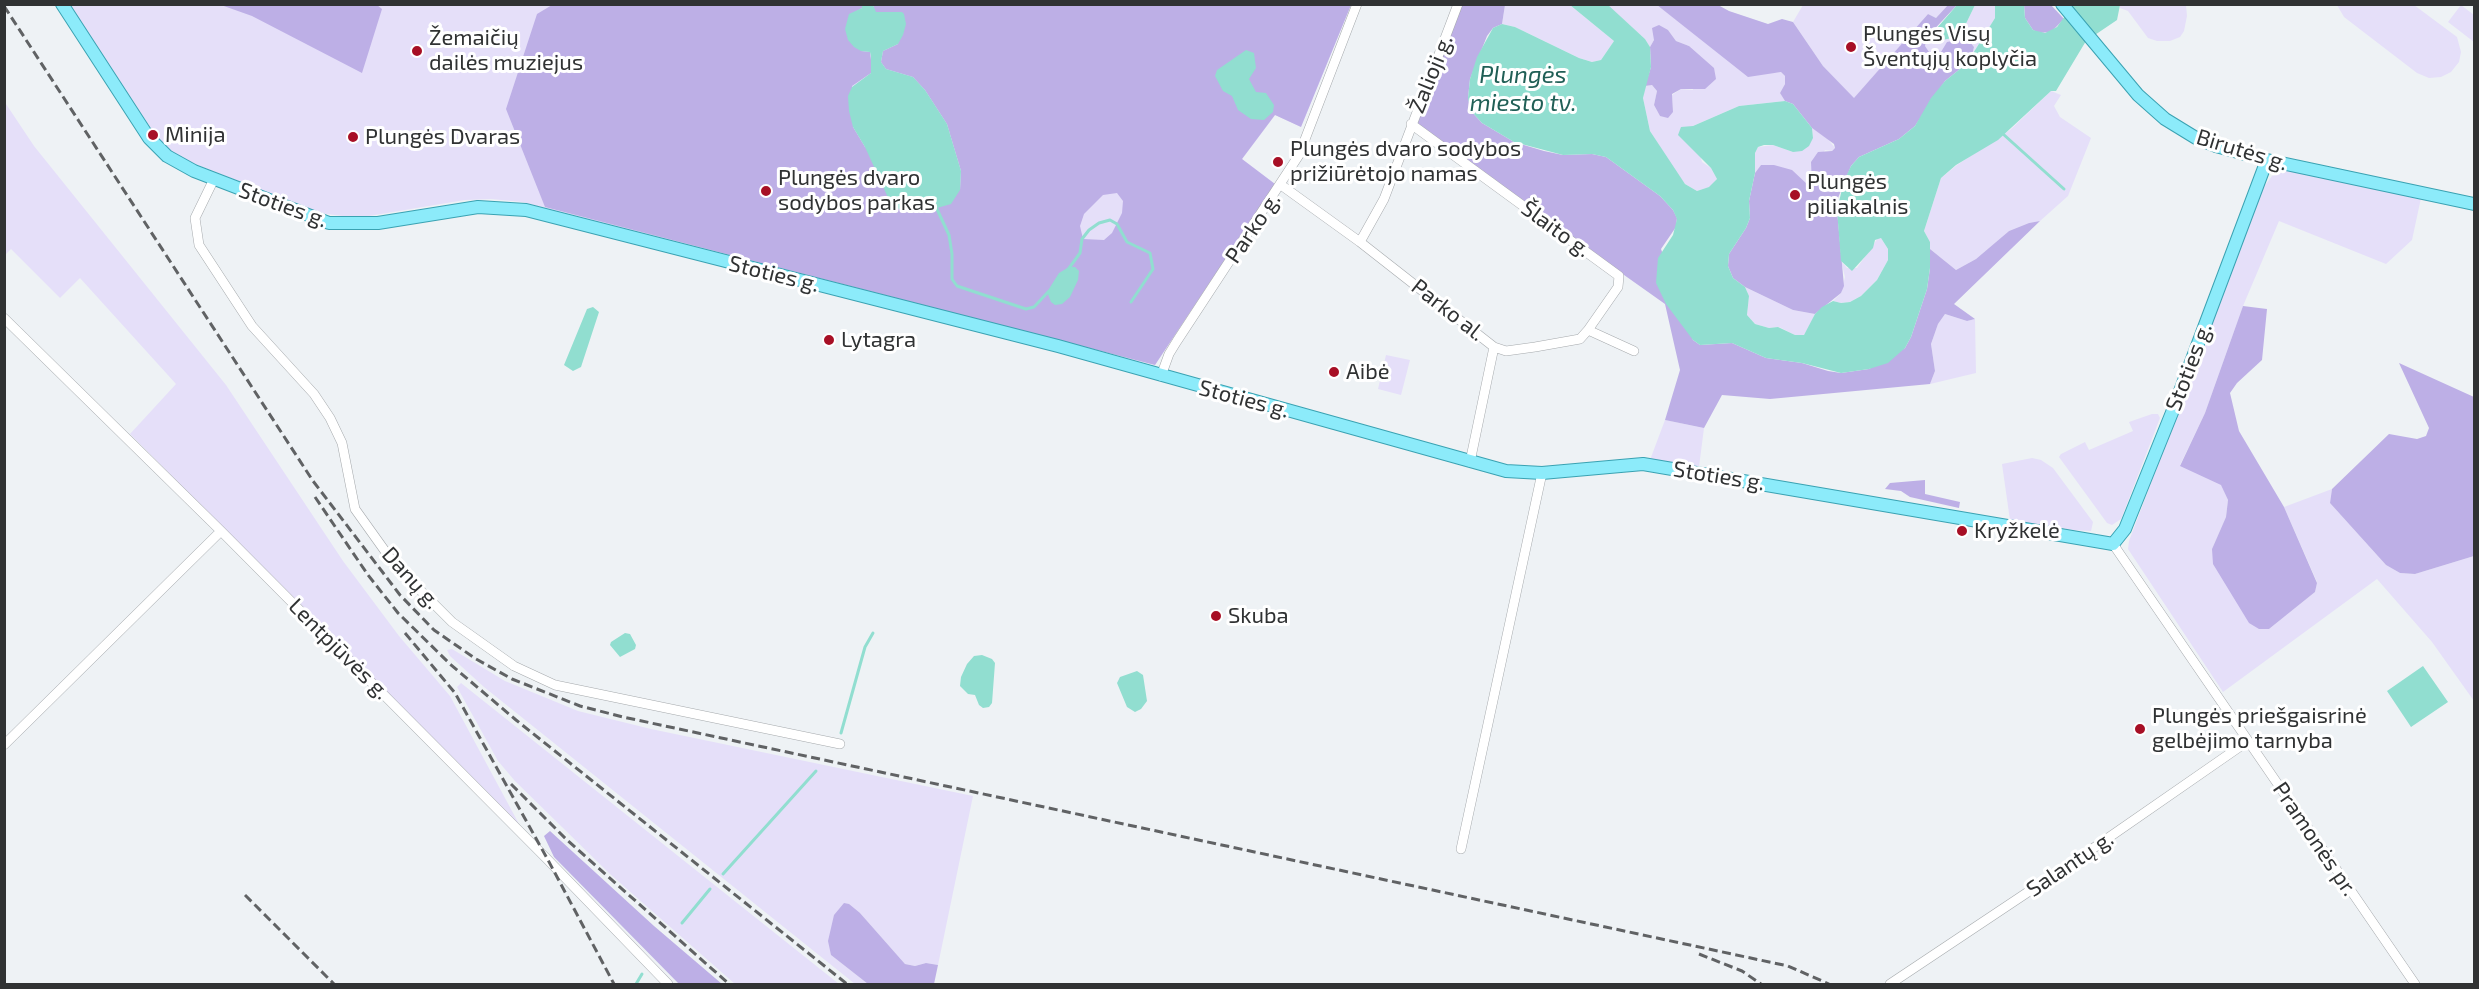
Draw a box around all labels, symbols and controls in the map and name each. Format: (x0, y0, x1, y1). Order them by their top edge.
place label: Plungės Visų Šventųjų koplyčia (1863, 21, 2037, 72)
place label: Žemaičių dailės muziejus (429, 25, 583, 76)
street label: Žalioji g. (1403, 31, 1459, 117)
marker: Plungės Visų Šventųjų koplyčia (1844, 40, 1858, 54)
marker: Žemaičių dailės muziejus (410, 44, 424, 58)
water label: Plungės miesto tv. (1470, 61, 1576, 117)
place label: Minija (165, 122, 226, 148)
place label: Plungės Dvaras (365, 124, 520, 150)
street label: Birutės g. (2193, 124, 2291, 176)
marker: Minija (146, 128, 160, 142)
marker: Plungės Dvaras (346, 130, 360, 144)
place label: Plungės dvaro sodybos prižiūrėtojo namas (1290, 136, 1521, 188)
marker: Plungės dvaro sodybos prižiūrėtojo namas (1271, 155, 1285, 169)
place label: Plungės dvaro sodybos parkas (778, 165, 935, 216)
place label: Plungės piliakalnis (1807, 169, 1909, 220)
street label: Stoties g. (235, 177, 331, 233)
marker: Plungės dvaro sodybos parkas (759, 184, 773, 198)
street label: Parko g. (1220, 188, 1286, 268)
marker: Plungės piliakalnis (1788, 188, 1802, 202)
street label: Šlaito g. (1516, 195, 1596, 263)
street label: Stoties g. (726, 250, 822, 298)
street label: Parko al. (1406, 273, 1490, 347)
street label: Stoties g. (2160, 319, 2218, 415)
place label: Lytagra (841, 327, 916, 353)
marker: Lytagra (822, 333, 836, 347)
place label: Aibė (1346, 359, 1389, 385)
marker: Aibė (1327, 365, 1341, 379)
street label: Stoties g. (1196, 374, 1292, 424)
street label: Stoties g. (1671, 456, 1767, 496)
place label: Kryžkelė (1974, 518, 2060, 544)
marker: Kryžkelė (1955, 524, 1969, 538)
street label: Danų g. (376, 542, 446, 614)
street label: Lentpjūvės g. (283, 593, 395, 705)
place label: Skuba (1228, 603, 1289, 629)
marker: Skuba (1209, 609, 1223, 623)
place label: Plungės priešgaisrinė gelbėjimo tarnyba (2152, 703, 2367, 754)
marker: Plungės priešgaisrinė gelbėjimo tarnyba (2133, 722, 2147, 736)
street label: Pramonės pr. (2267, 777, 2363, 901)
street label: Salantų g. (2022, 825, 2118, 903)

